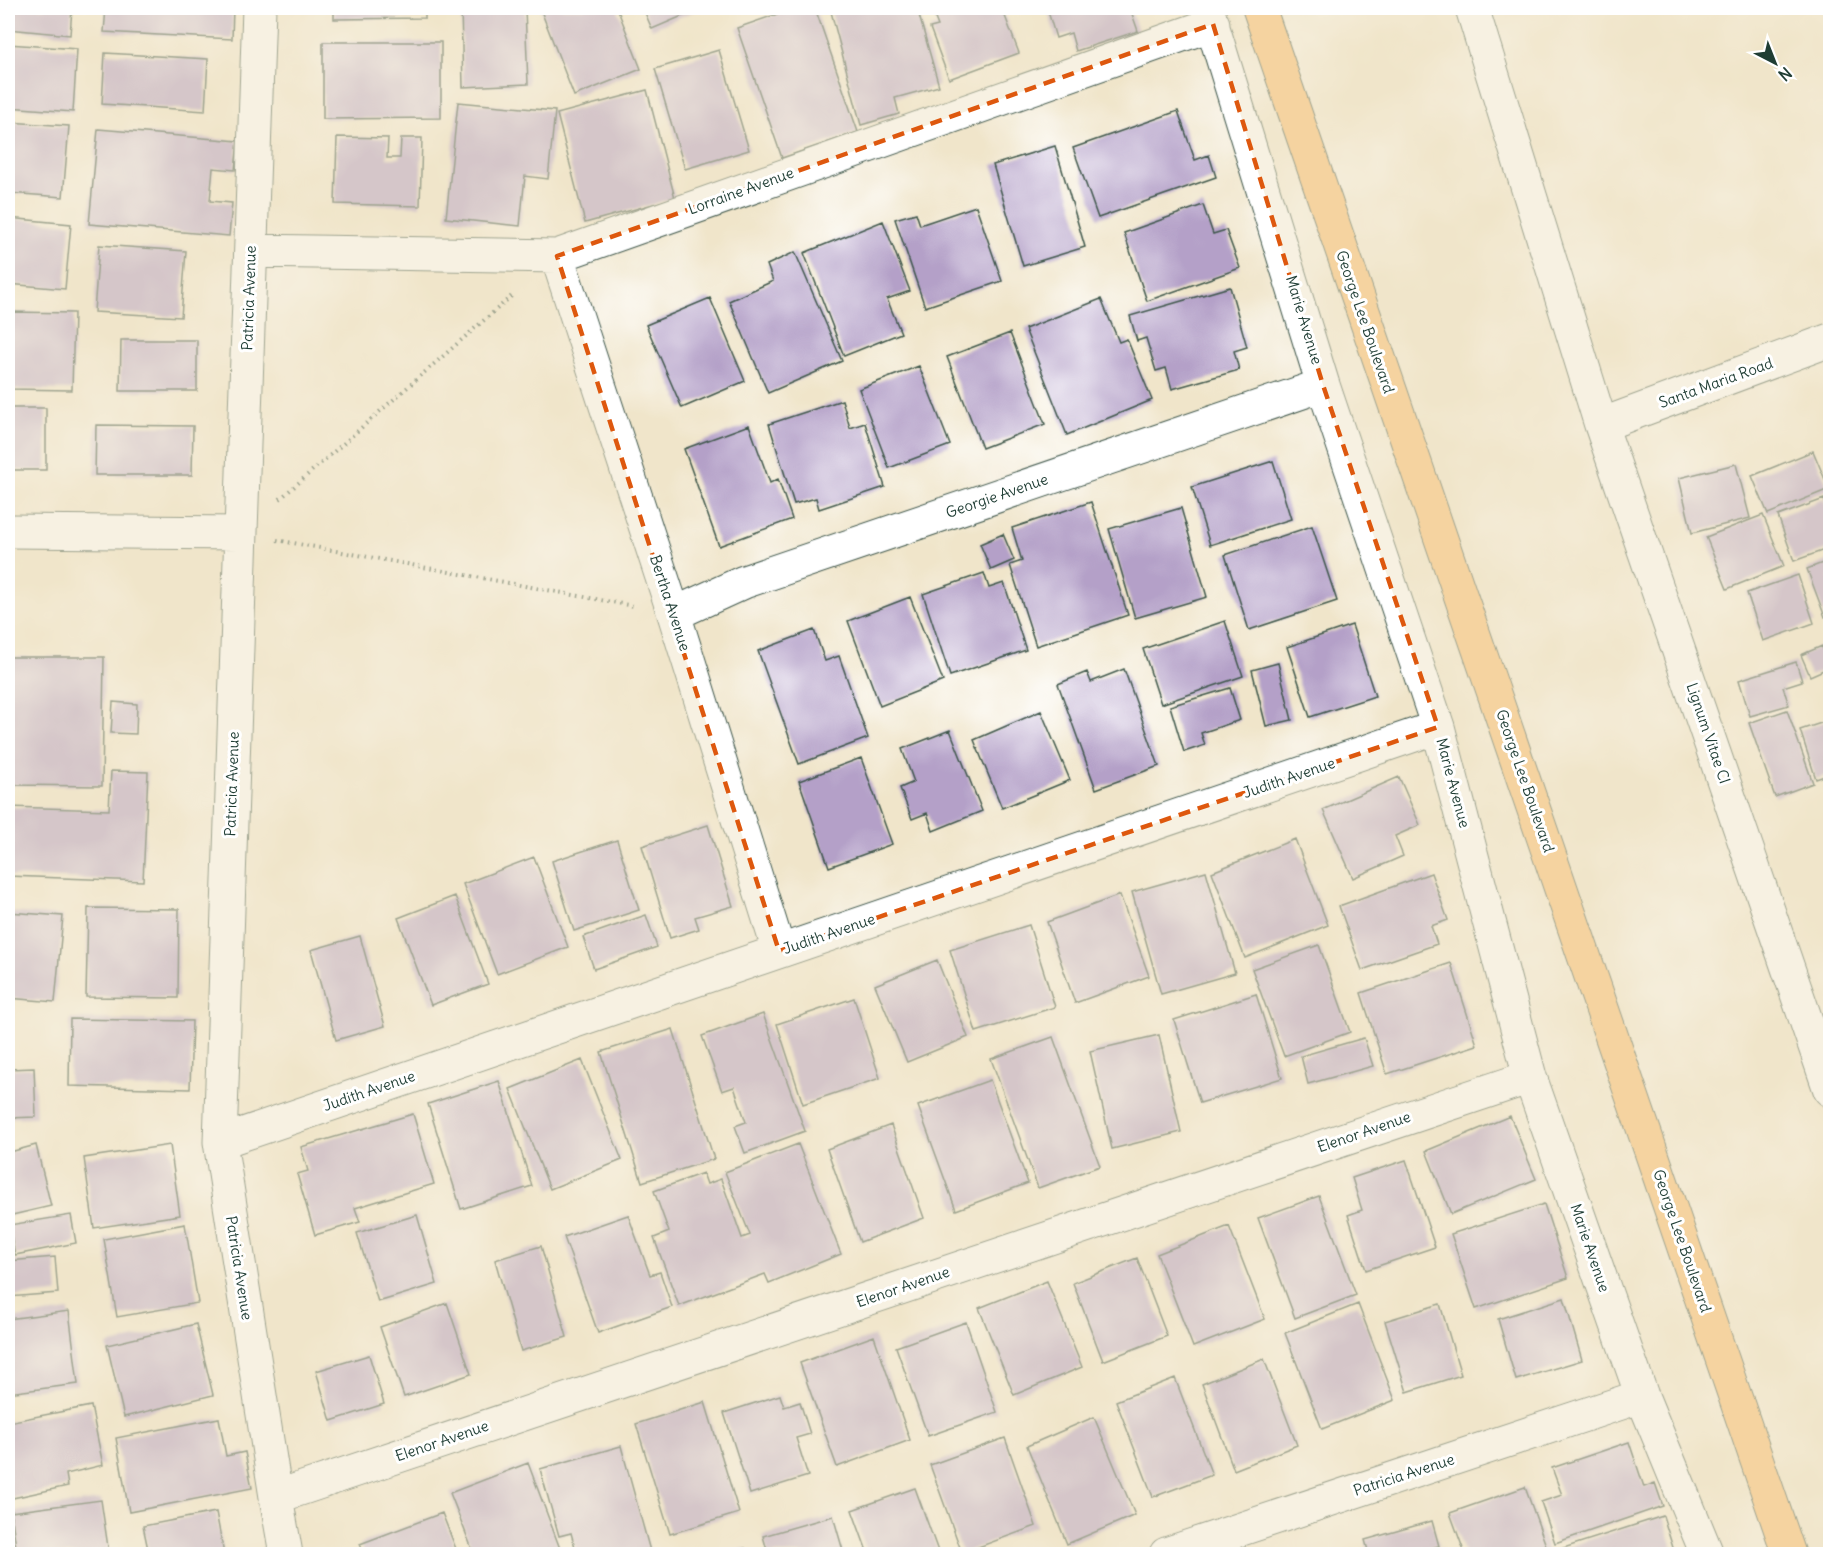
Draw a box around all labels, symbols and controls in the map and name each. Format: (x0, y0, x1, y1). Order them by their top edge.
north arrow (1745, 33, 1805, 93)
text: N (1774, 63, 1796, 85)
street label: Lorraine Avenue (685, 163, 796, 218)
street label: Patricia Avenue (237, 245, 260, 351)
street label: George Lee Boulevard (1332, 248, 1399, 396)
street label: Marie Avenue (1282, 273, 1327, 367)
street label: Santa Maria Road (1656, 353, 1776, 412)
street label: Georgie Avenue (943, 469, 1051, 522)
street label: Bertha Avenue (646, 552, 695, 653)
street label: Lignum Vitae Cl (1682, 680, 1735, 786)
street label: George Lee Boulevard (1492, 707, 1559, 855)
street label: Patricia Avenue (220, 731, 243, 837)
street label: Marie Avenue (1432, 736, 1475, 830)
street label: Judith Avenue (1240, 753, 1337, 802)
street label: Judith Avenue (780, 909, 877, 958)
street label: Judith Avenue (320, 1066, 417, 1115)
street label: Elenor Avenue (1315, 1107, 1413, 1156)
street label: George Lee Boulevard (1649, 1167, 1716, 1315)
street label: Marie Avenue (1567, 1201, 1614, 1294)
street label: Patricia Avenue (222, 1214, 257, 1321)
street label: Elenor Avenue (854, 1262, 952, 1311)
street label: Elenor Avenue (393, 1416, 491, 1465)
street label: Patricia Avenue (1351, 1449, 1457, 1500)

